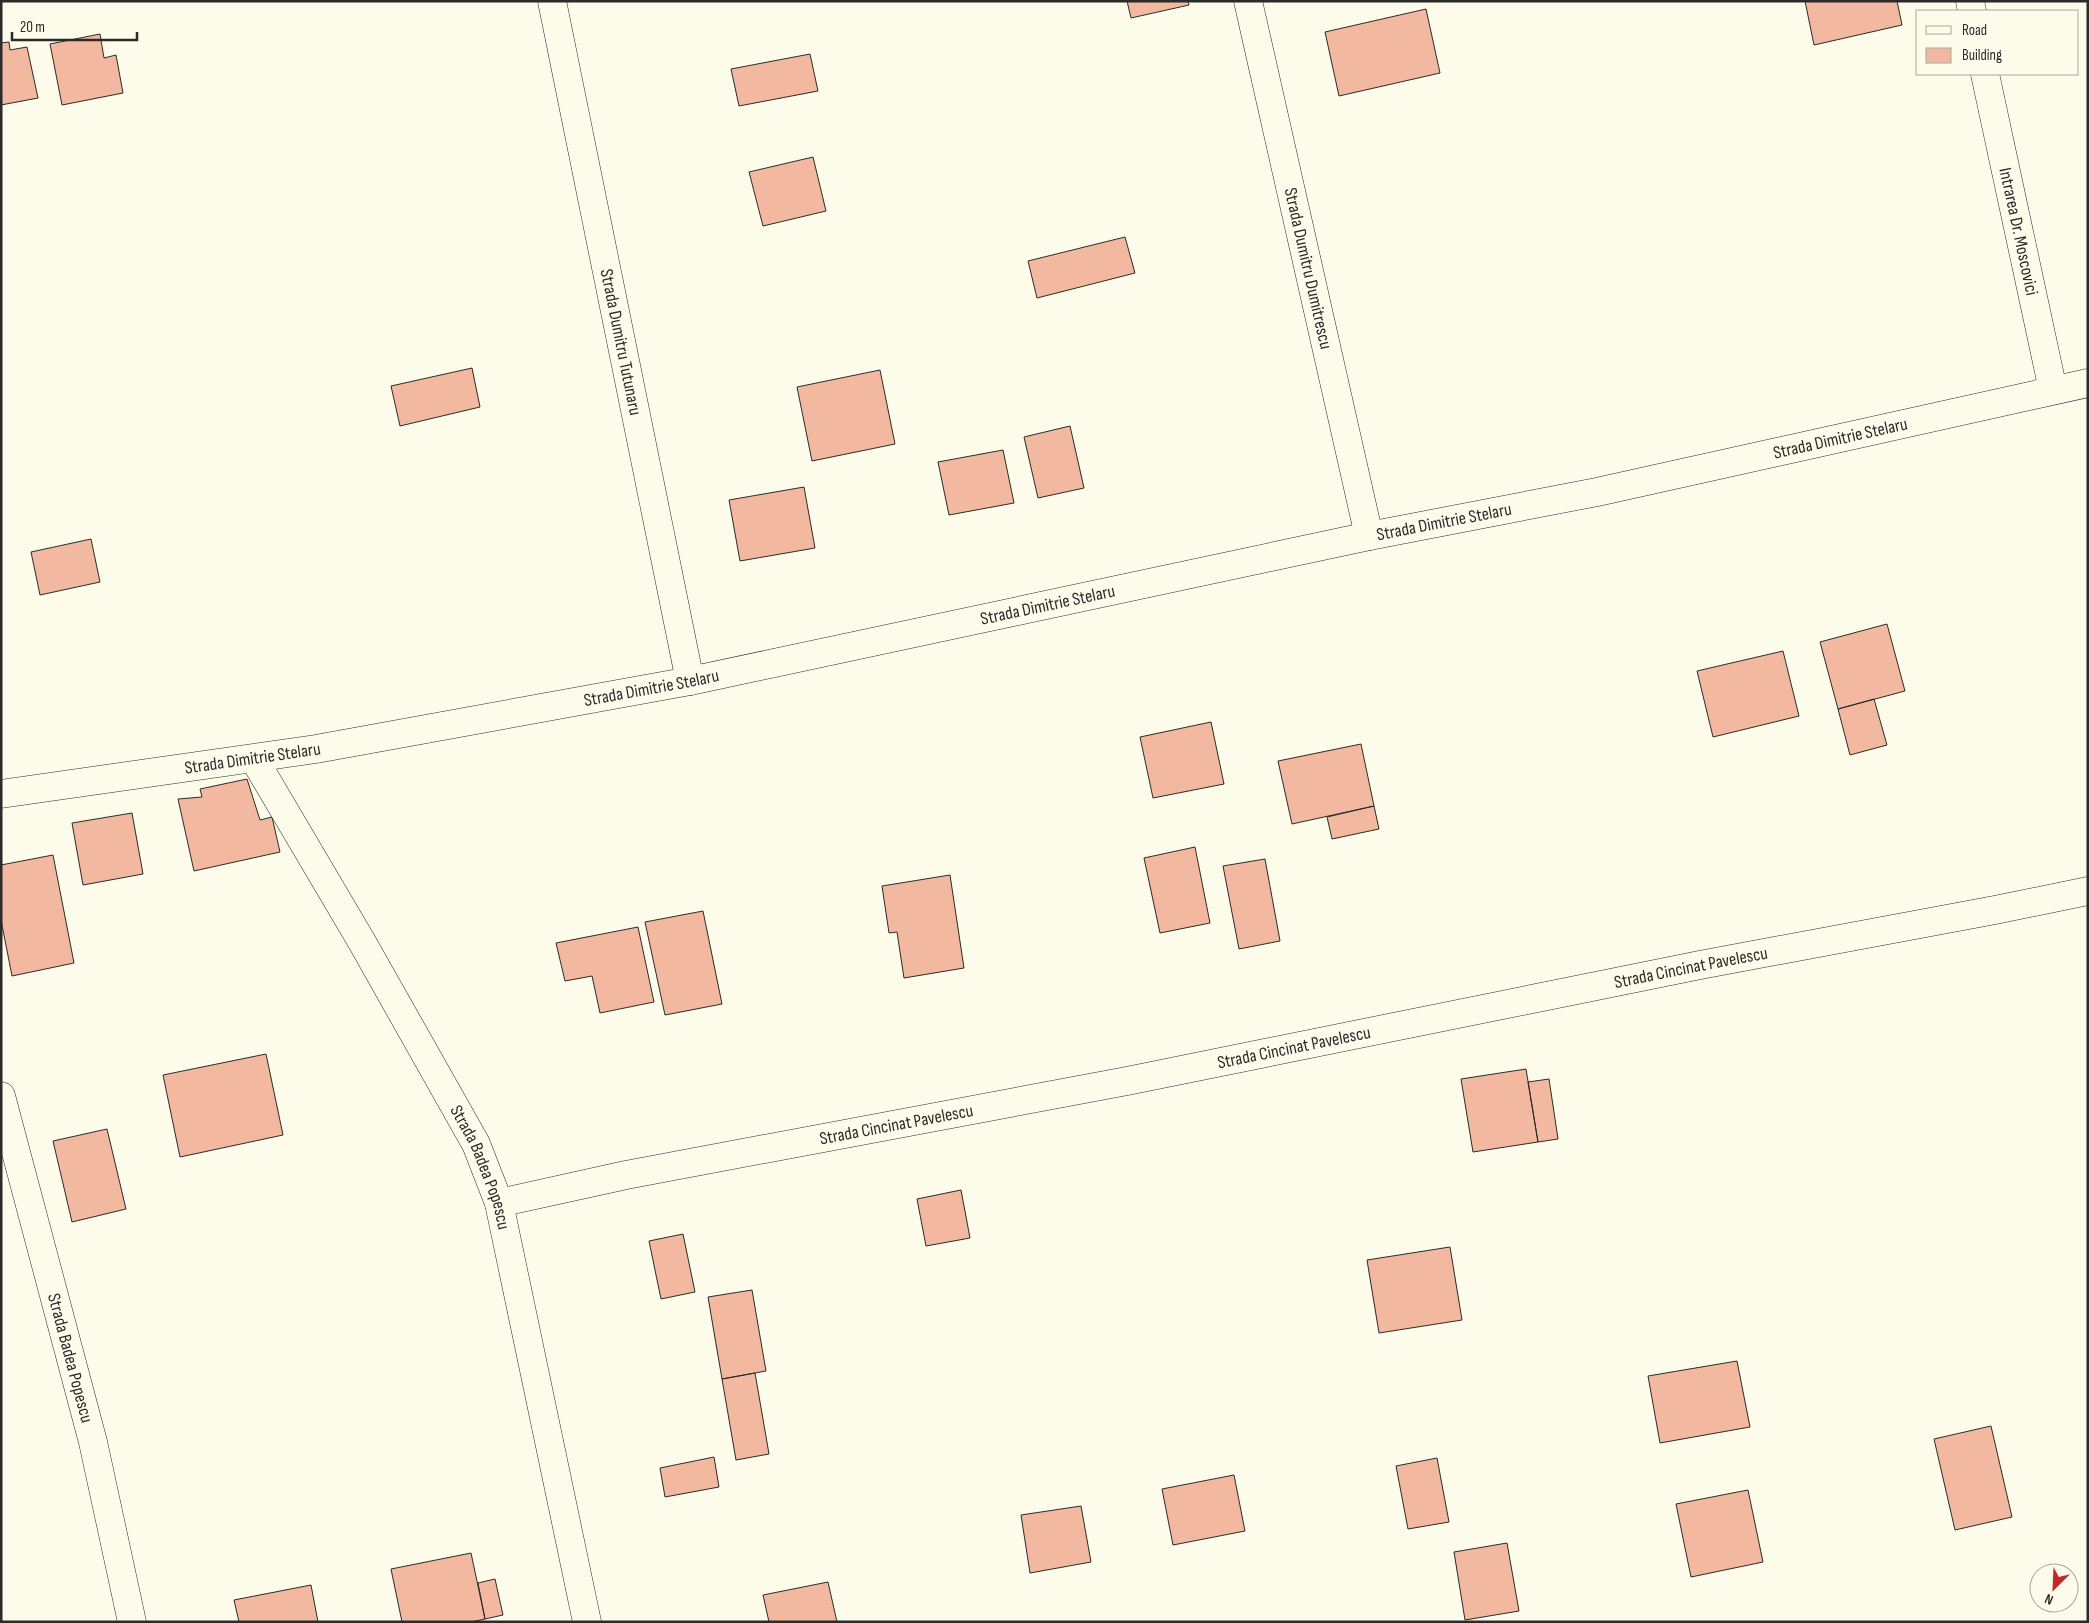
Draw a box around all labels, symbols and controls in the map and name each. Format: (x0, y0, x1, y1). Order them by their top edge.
scale bar (12, 10, 138, 42)
legend (1916, 10, 2079, 75)
text: 20 m (20, 18, 45, 37)
text: Road (1962, 21, 1987, 40)
text: Building (1962, 46, 2002, 65)
street label: Intrarea Dr. Moscovici (1994, 166, 2042, 297)
street label: Strada Dumitru Dumitrescu (1280, 186, 1336, 351)
street label: Strada Dumitru Tutunaru (596, 267, 646, 417)
street label: Strada Dimitrie Stelaru (1771, 413, 1909, 464)
street label: Strada Dimitrie Stelaru (1375, 499, 1513, 545)
street label: Strada Dimitrie Stelaru (979, 581, 1117, 630)
street label: Strada Dimitrie Stelaru (582, 665, 721, 711)
street label: Strada Dimitrie Stelaru (183, 738, 322, 779)
street label: Strada Cincinat Pavelescu (1612, 943, 1769, 993)
street label: Strada Cincinat Pavelescu (1215, 1022, 1372, 1073)
street label: Strada Cincinat Pavelescu (818, 1100, 975, 1149)
street label: Strada Badea Popescu (445, 1102, 514, 1231)
street label: Strada Badea Popescu (43, 1291, 97, 1425)
north arrow (2029, 1563, 2079, 1613)
text: N (2042, 1590, 2056, 1609)

